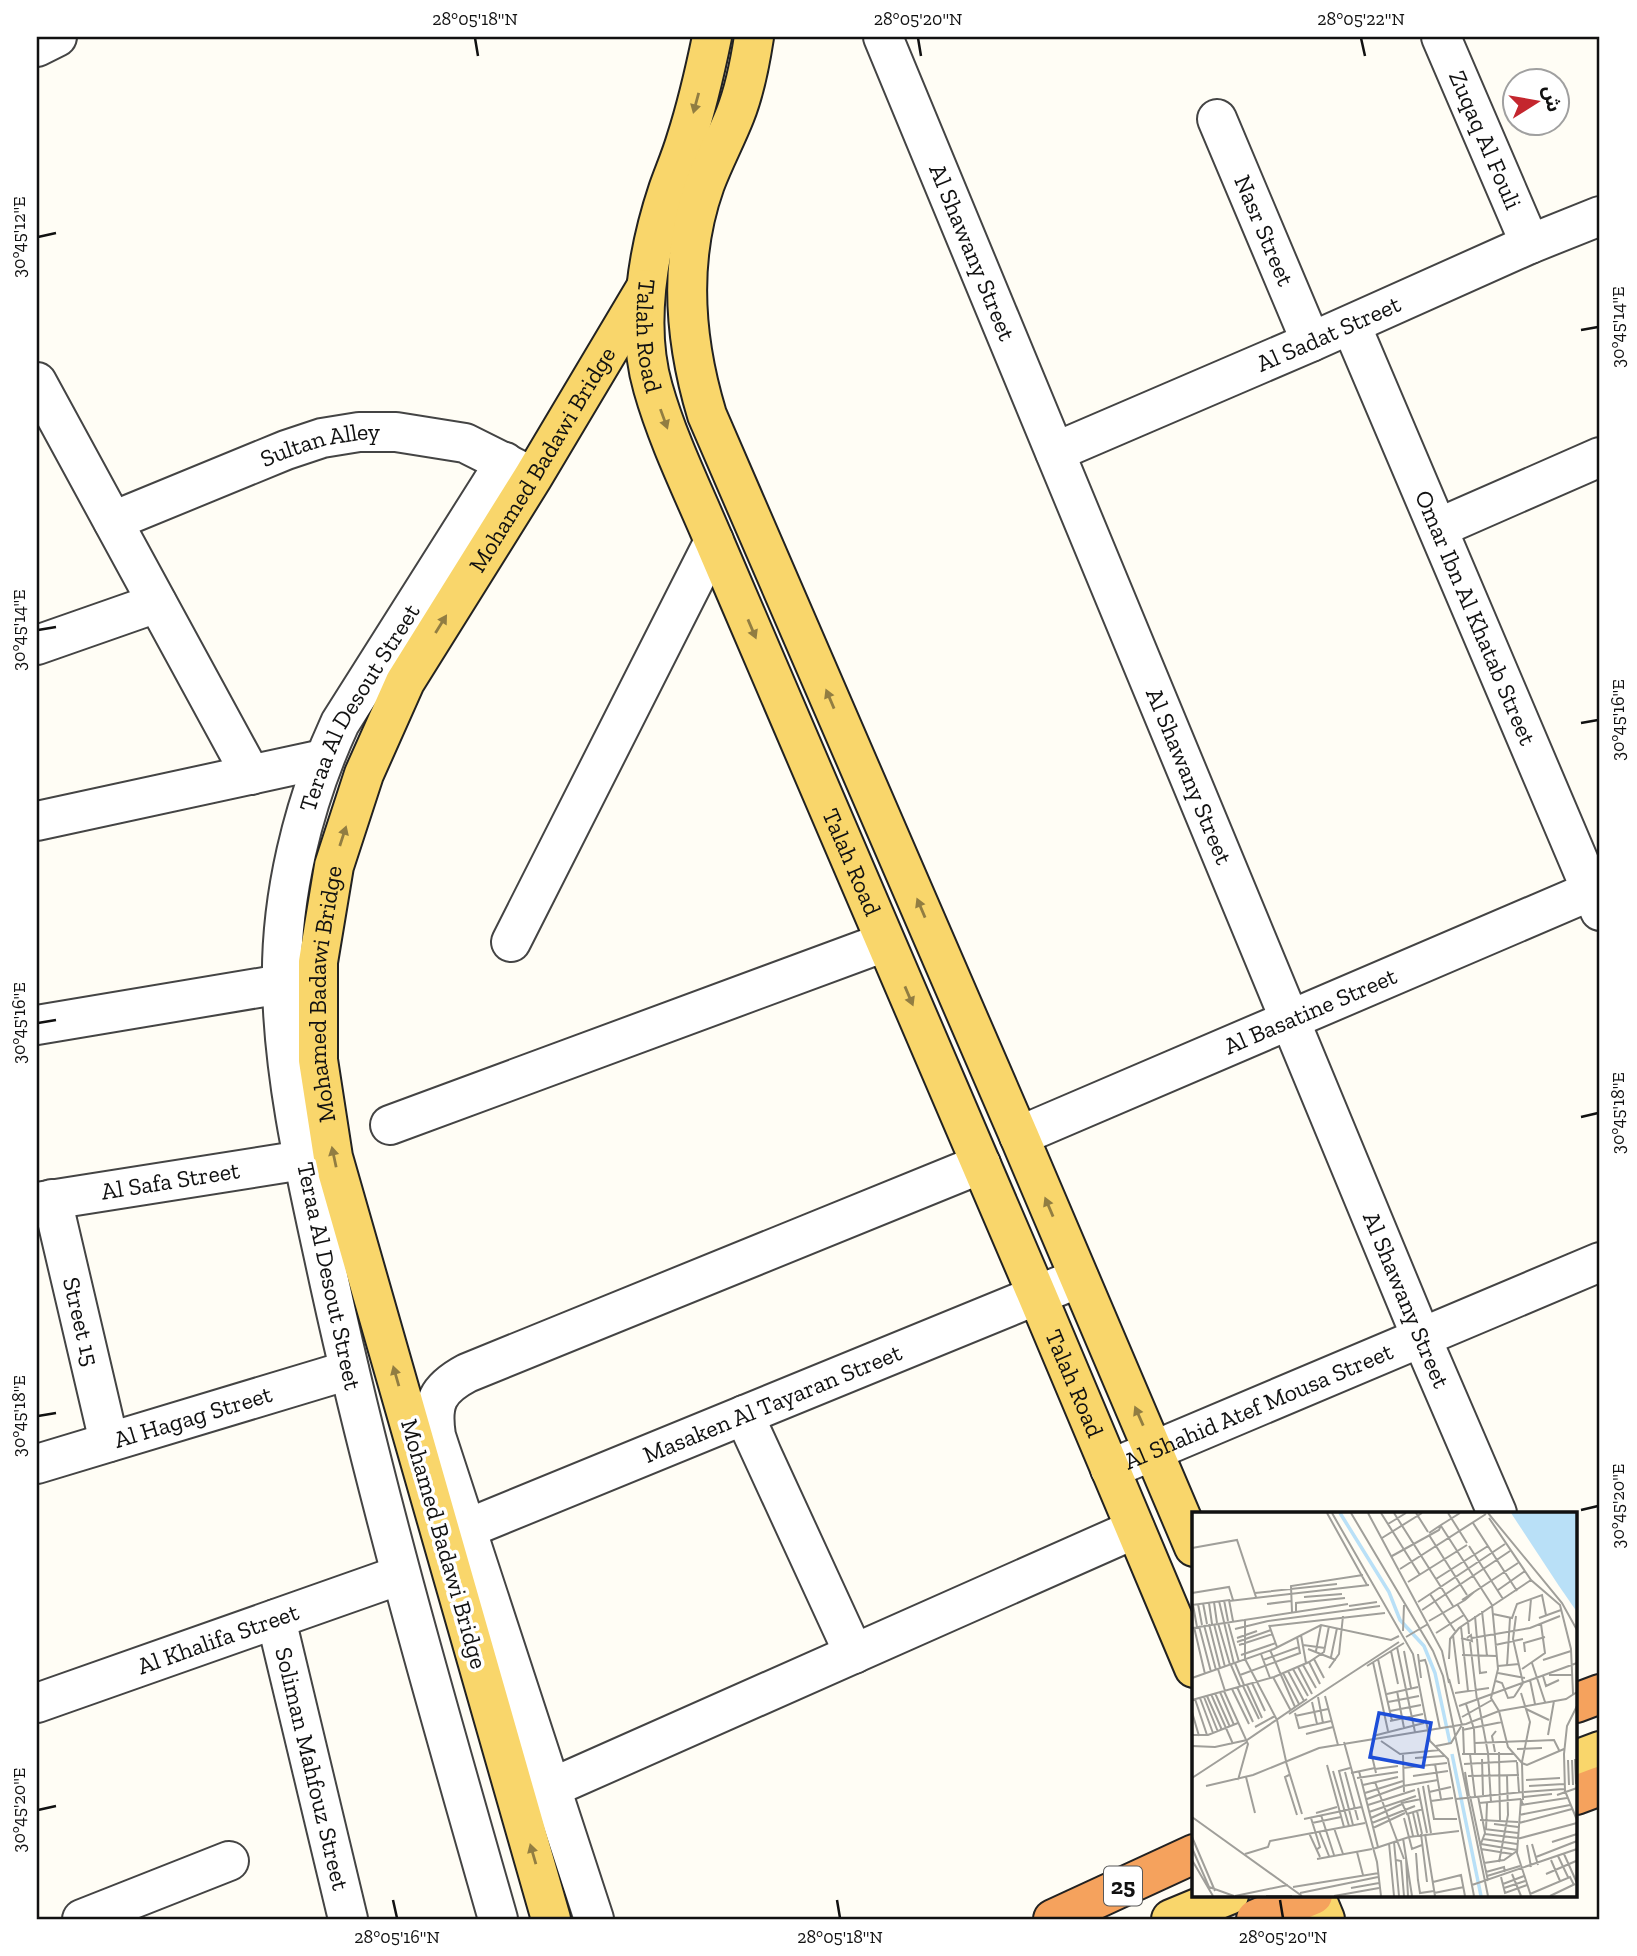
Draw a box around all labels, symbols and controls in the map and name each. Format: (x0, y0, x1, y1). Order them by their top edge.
text: 28°05'18"N (432, 8, 518, 30)
text: 28°05'20"N (874, 8, 962, 30)
text: 28°05'22"N (1317, 8, 1405, 30)
street label: Zuqaq Al Fouli (1443, 66, 1528, 214)
north arrow (1500, 66, 1570, 136)
text: ش (1538, 84, 1566, 114)
one-way arrow (691, 93, 701, 114)
street label: Al Shawany Street (923, 160, 1022, 345)
street label: Nasr Street (1228, 170, 1301, 290)
text: 30°45'12"E (8, 196, 30, 278)
street label: Talah Road (630, 278, 669, 396)
text: 30°45'14"E (1607, 286, 1629, 368)
street label: Al Sadat Street (1252, 289, 1405, 378)
street label: Mohamed Badawi Bridge (462, 341, 621, 577)
one-way arrow (659, 408, 670, 429)
street label: Sultan Alley (256, 417, 381, 473)
street label: Omar Ibn Al Khatab Street (1409, 486, 1543, 749)
text: 30°45'14"E (8, 589, 30, 671)
street label: Teraa Al Desout Street (293, 598, 426, 815)
one-way arrow (435, 615, 447, 634)
one-way arrow (746, 619, 757, 640)
text: 30°45'16"E (1607, 679, 1629, 761)
street label: Al Shawany Street (1140, 683, 1239, 869)
one-way arrow (824, 689, 835, 710)
street label: Talah Road (816, 804, 888, 920)
one-way arrow (339, 825, 349, 846)
street label: Mohamed Badawi Bridge (303, 863, 348, 1125)
one-way arrow (915, 897, 926, 918)
street label: Al Basatine Street (1219, 961, 1401, 1060)
text: 30°45'16"E (8, 982, 30, 1064)
one-way arrow (904, 985, 915, 1006)
text: 30°45'18"E (1607, 1072, 1629, 1154)
one-way arrow (328, 1146, 339, 1168)
street label: Al Safa Street (99, 1155, 242, 1206)
street label: Teraa Al Desout Street (291, 1159, 368, 1393)
one-way arrow (1043, 1197, 1054, 1218)
street label: Al Shawany Street (1357, 1207, 1456, 1392)
street label: Street 15 (57, 1274, 106, 1369)
street label: Talah Road (1039, 1325, 1110, 1442)
street label: Al Shahid Atef Mousa Street (1119, 1336, 1397, 1476)
street label: Masaken Al Tayaran Street (639, 1337, 906, 1469)
one-way arrow (390, 1365, 400, 1386)
text: 30°45'18"E (8, 1375, 30, 1457)
street label: Al Hagag Street (110, 1379, 275, 1454)
one-way arrow (1133, 1406, 1145, 1426)
street label: Mohamed Badawi Bridge (395, 1416, 494, 1672)
text: 30°45'20"E (1607, 1464, 1629, 1548)
inset map (1192, 1512, 1578, 1896)
street label: Al Khalifa Street (133, 1597, 302, 1680)
street label: Soliman Mahfouz Street (269, 1644, 356, 1893)
text: 30°45'20"E (8, 1768, 30, 1852)
one-way arrow (527, 1843, 537, 1864)
road number: 25 (1104, 1867, 1142, 1906)
text: 28°05'16"N (354, 1926, 440, 1948)
text: 28°05'18"N (797, 1926, 883, 1948)
text: 28°05'20"N (1239, 1926, 1327, 1948)

